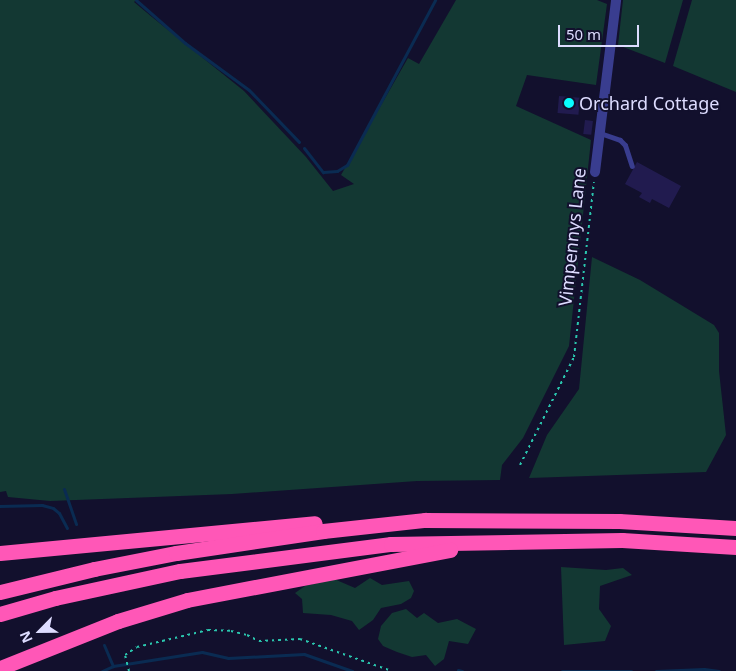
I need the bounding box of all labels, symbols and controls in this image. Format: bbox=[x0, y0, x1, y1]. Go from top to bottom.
scale bar bbox=[561, 15, 642, 47]
text: 50 m bbox=[566, 24, 601, 44]
place label: Orchard Cottage bbox=[579, 92, 719, 114]
marker: Orchard Cottage bbox=[563, 97, 575, 109]
street label: Vimpennys Lane bbox=[554, 167, 590, 307]
north arrow bbox=[15, 606, 65, 656]
text: N bbox=[15, 628, 37, 646]

